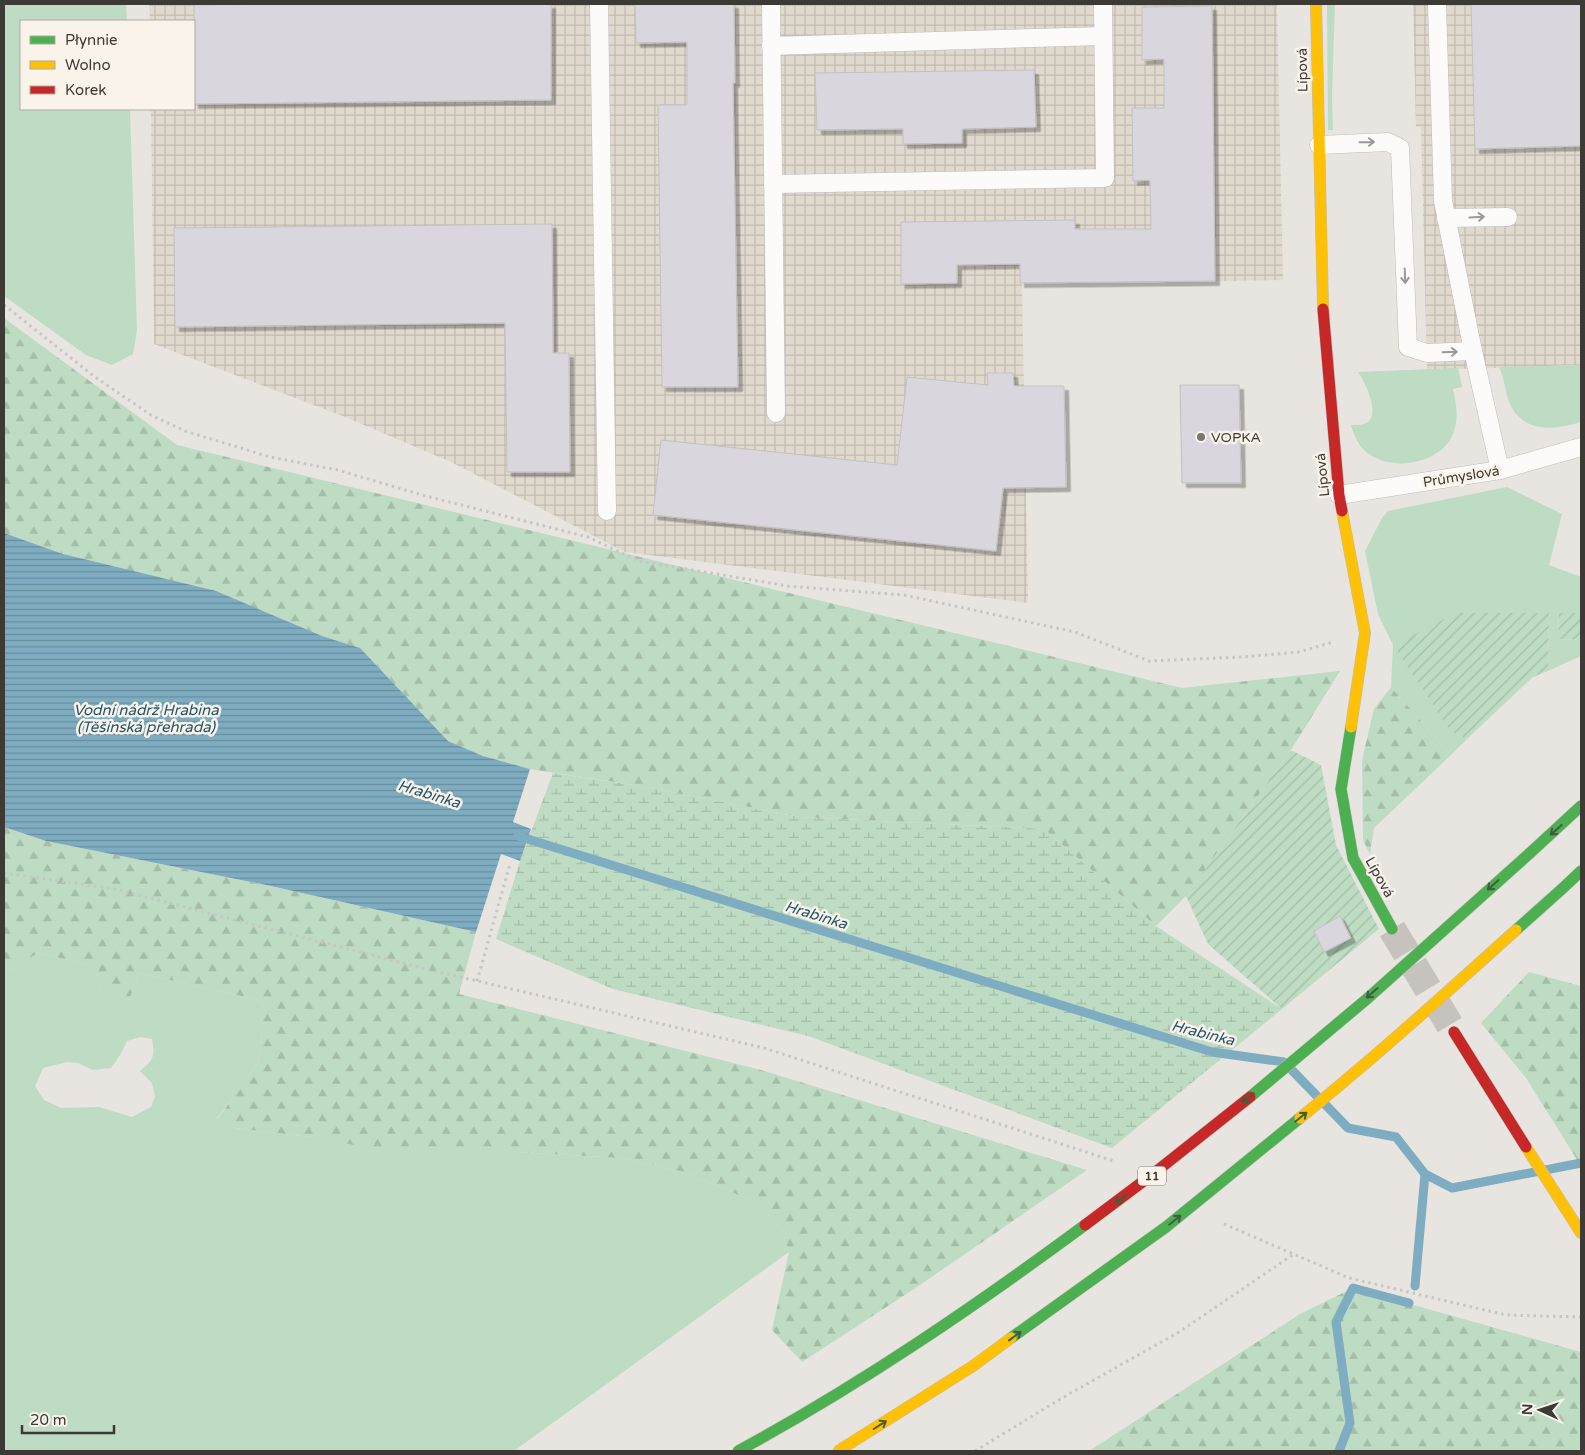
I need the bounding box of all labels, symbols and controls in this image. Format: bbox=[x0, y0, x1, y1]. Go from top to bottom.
legend bbox=[20, 20, 195, 110]
text: Płynnie bbox=[65, 31, 118, 49]
street label: Lípová bbox=[1294, 48, 1311, 92]
text: Wolno bbox=[65, 56, 111, 74]
text: Korek bbox=[65, 81, 106, 99]
one-way arrow bbox=[1359, 138, 1375, 147]
one-way arrow bbox=[1469, 212, 1485, 221]
one-way arrow bbox=[1401, 268, 1410, 284]
one-way arrow bbox=[1442, 347, 1458, 357]
place label: VOPKA bbox=[1211, 429, 1261, 446]
marker: VOPKA bbox=[1195, 431, 1207, 443]
street label: Lípová bbox=[1312, 452, 1333, 498]
street label: Průmyslová bbox=[1422, 462, 1501, 491]
water label: Vodní nádrž Hrabina (Těšínská přehrada) bbox=[73, 701, 219, 736]
water label: Hrabinka bbox=[396, 776, 463, 812]
one-way arrow bbox=[1549, 824, 1562, 835]
street label: Lípová bbox=[1361, 854, 1398, 901]
one-way arrow bbox=[1487, 879, 1500, 891]
water label: Hrabinka bbox=[783, 897, 850, 933]
one-way arrow bbox=[1365, 987, 1378, 999]
water label: Hrabinka bbox=[1170, 1017, 1237, 1050]
one-way arrow bbox=[1242, 1093, 1255, 1104]
one-way arrow bbox=[1294, 1112, 1307, 1123]
road number: 11 bbox=[1138, 1166, 1166, 1186]
one-way arrow bbox=[1114, 1194, 1128, 1204]
one-way arrow bbox=[1168, 1214, 1181, 1225]
one-way arrow bbox=[1008, 1331, 1022, 1341]
north arrow bbox=[1515, 1385, 1565, 1435]
scale bar bbox=[22, 1402, 115, 1434]
text: N bbox=[1519, 1403, 1536, 1415]
text: 20 m bbox=[30, 1411, 67, 1429]
one-way arrow bbox=[872, 1420, 886, 1430]

